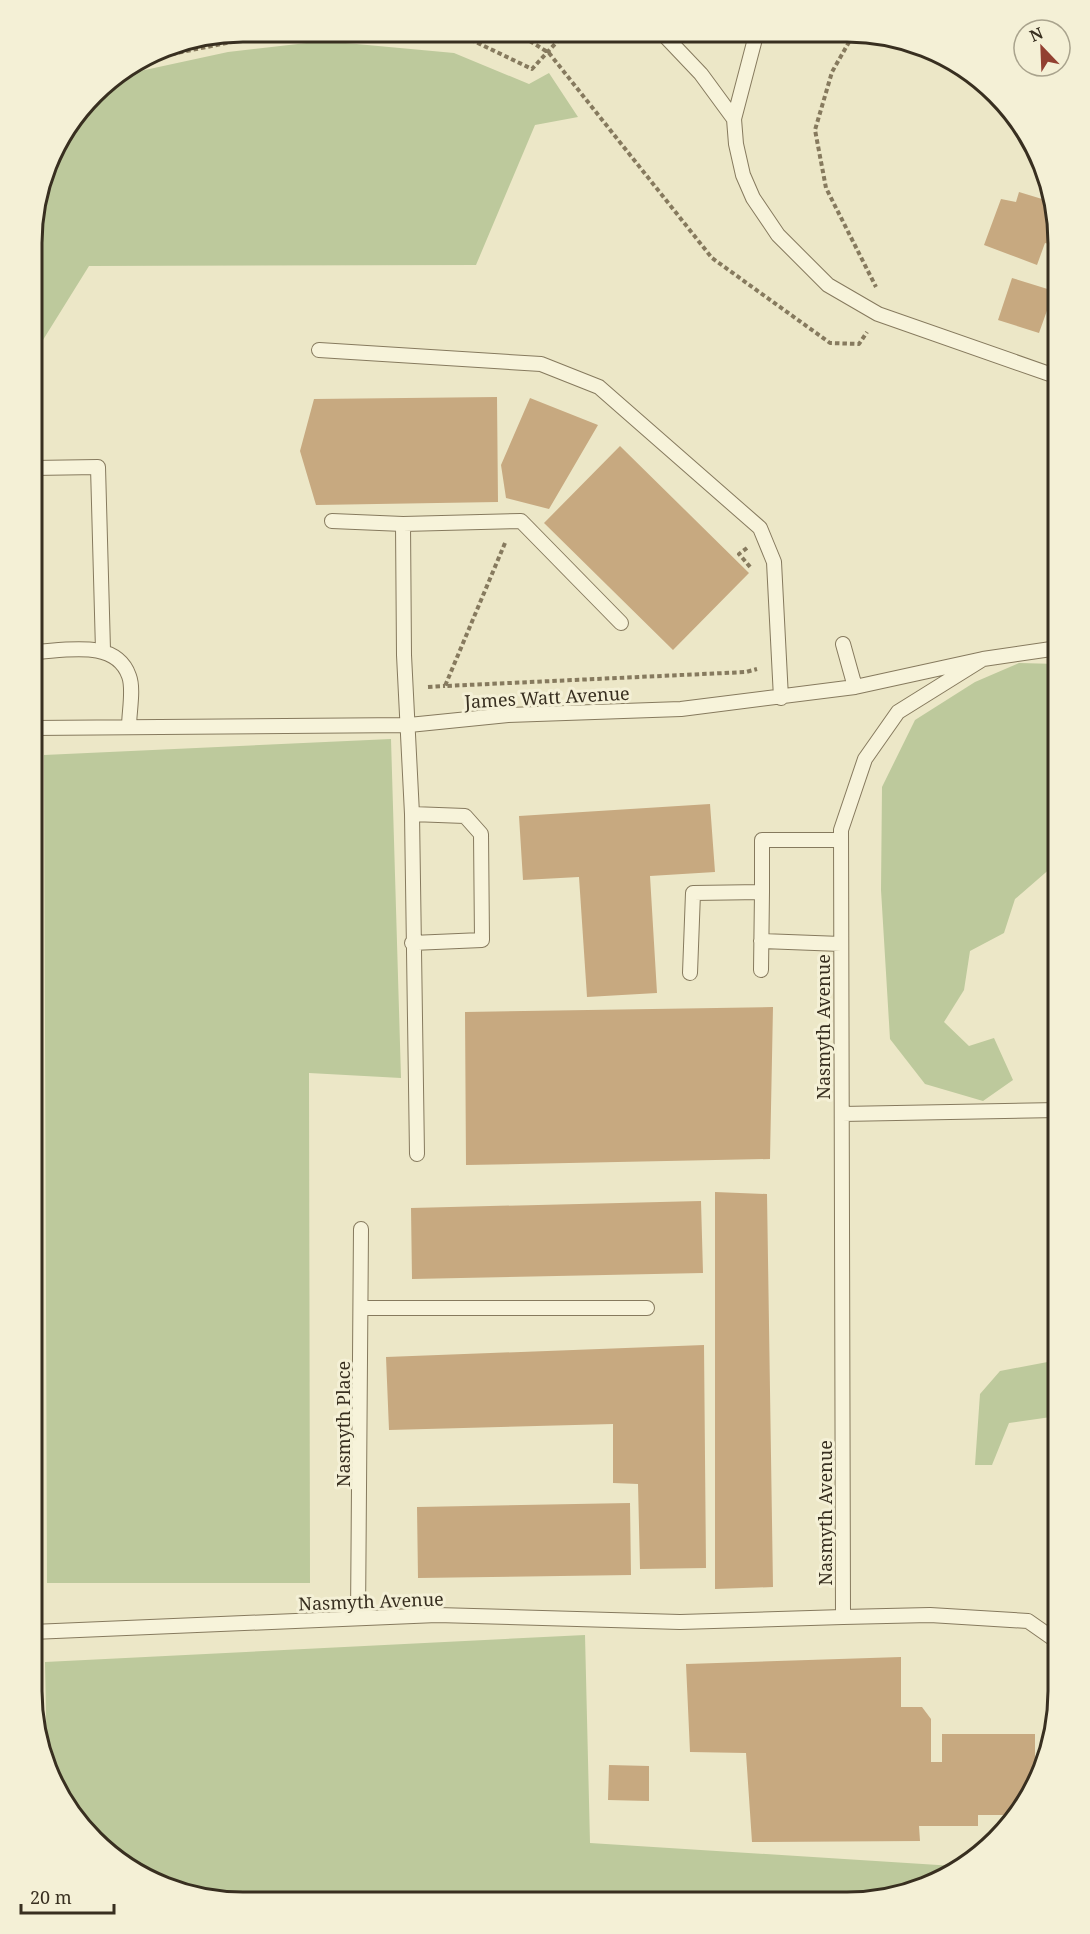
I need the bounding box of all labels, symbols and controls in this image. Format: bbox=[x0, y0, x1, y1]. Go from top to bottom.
north arrow bbox=[1012, 18, 1072, 78]
text: N bbox=[1026, 21, 1047, 47]
street label: James Watt Avenue bbox=[463, 681, 630, 713]
street label: Nasmyth Avenue bbox=[811, 954, 835, 1100]
street label: Nasmyth Place bbox=[331, 1361, 355, 1487]
street label: Nasmyth Avenue bbox=[813, 1440, 837, 1586]
street label: Nasmyth Avenue bbox=[298, 1586, 444, 1616]
scale bar bbox=[21, 1877, 114, 1915]
text: 20 m bbox=[30, 1885, 72, 1909]

